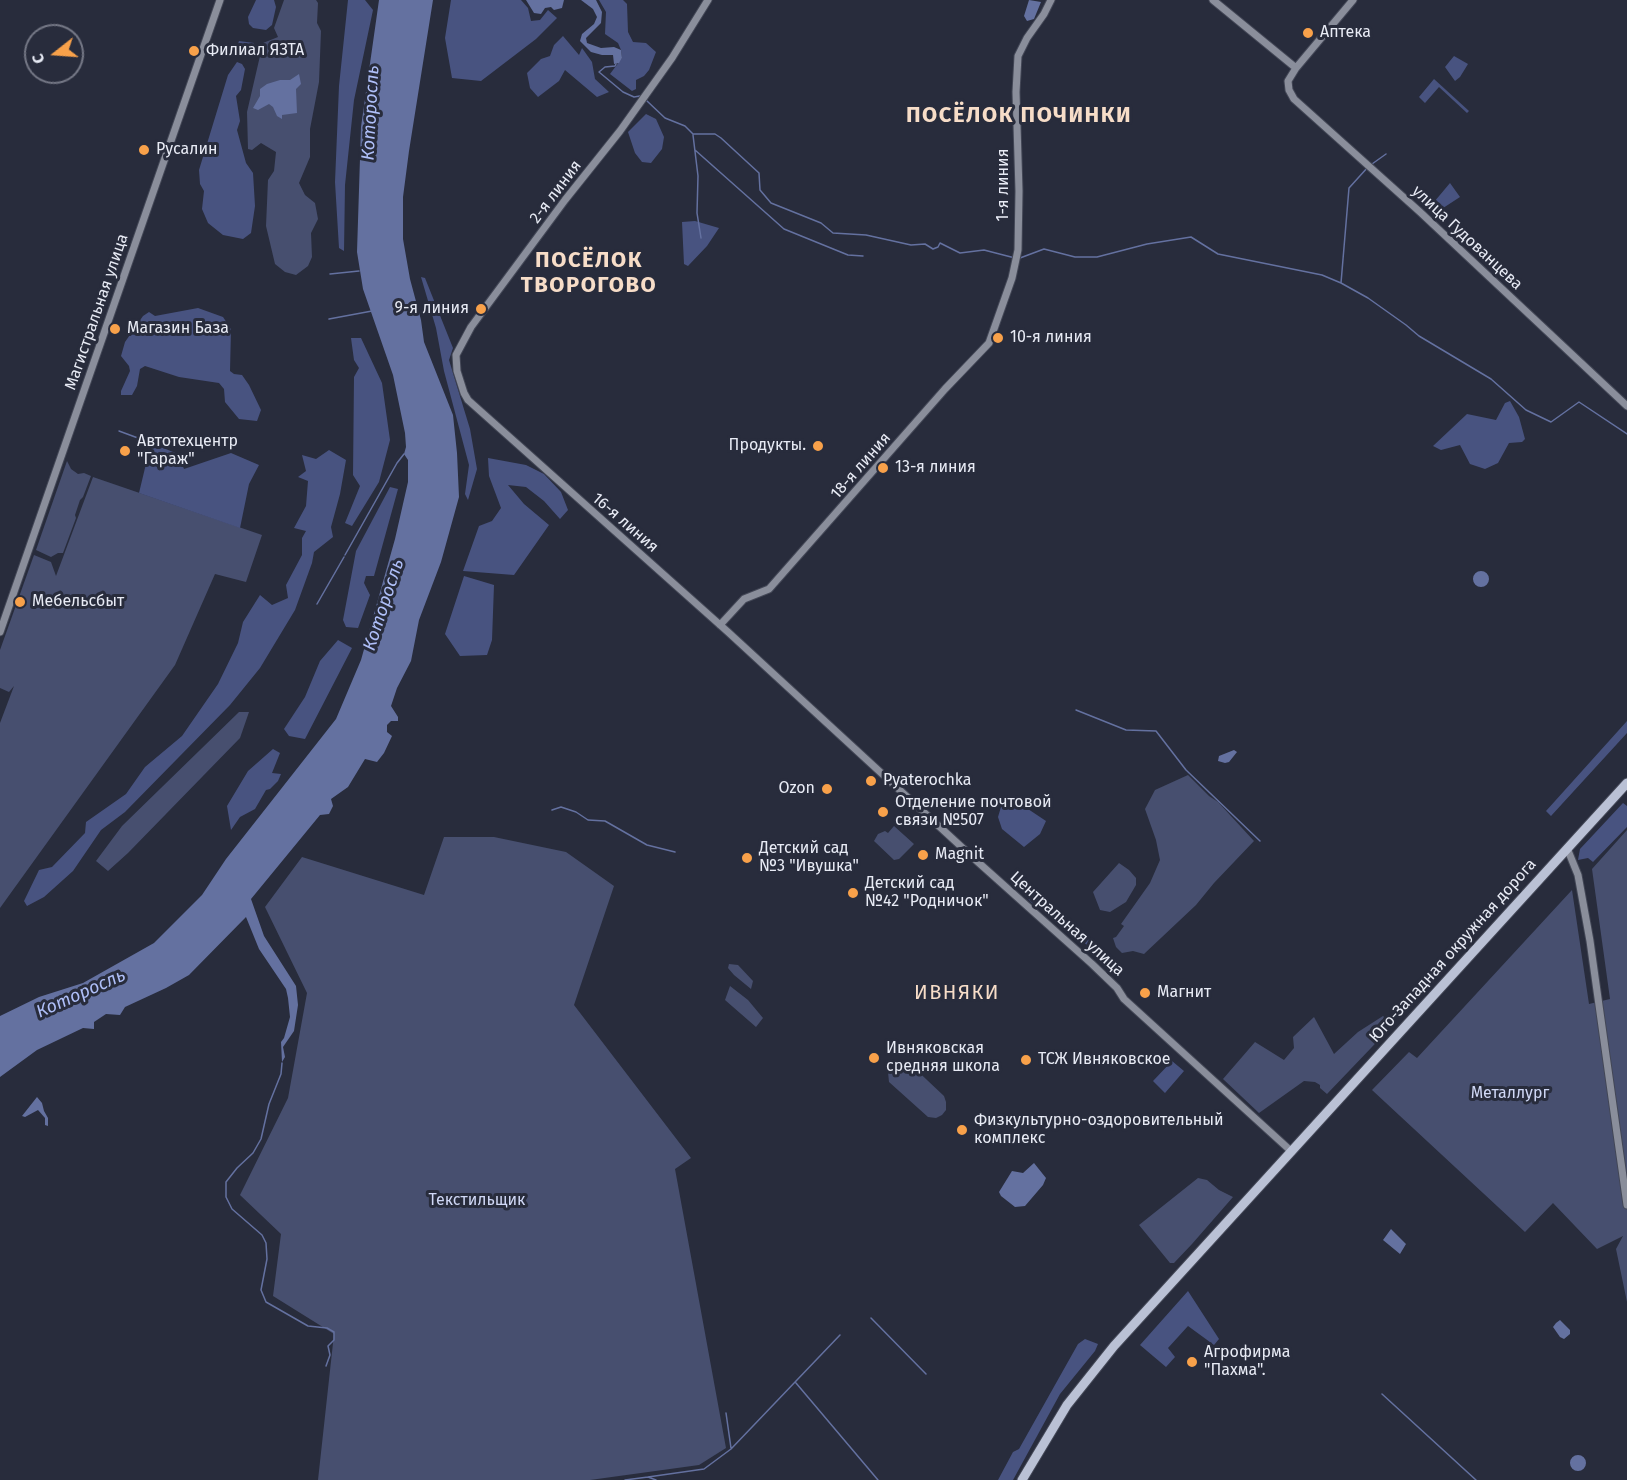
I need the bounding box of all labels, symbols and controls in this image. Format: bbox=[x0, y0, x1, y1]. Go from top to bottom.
place label: Аптека bbox=[1320, 23, 1371, 43]
north arrow bbox=[24, 24, 84, 84]
marker: Аптека bbox=[1301, 26, 1315, 40]
place label: Филиал ЯЗТА bbox=[206, 41, 304, 61]
marker: Филиал ЯЗТА bbox=[187, 44, 201, 58]
text: С bbox=[28, 52, 49, 66]
water label: Которосль bbox=[358, 65, 384, 161]
district label: ПОСЁЛОК ПОЧИНКИ bbox=[906, 103, 1132, 129]
place label: Русалин bbox=[156, 140, 218, 160]
marker: Русалин bbox=[137, 143, 151, 157]
street label: 1-я линия bbox=[994, 149, 1014, 221]
street label: 2-я линия bbox=[526, 157, 586, 227]
street label: улица Гудованцева bbox=[1408, 182, 1526, 294]
street label: Магистральная улица bbox=[61, 231, 133, 393]
district label: ПОСЁЛОК ТВОРОГОВО bbox=[521, 248, 657, 300]
place label: 9-я линия bbox=[395, 299, 469, 319]
marker: 9-я линия bbox=[474, 302, 488, 316]
place label: Магазин База bbox=[127, 319, 229, 339]
marker: Магазин База bbox=[108, 322, 122, 336]
place label: 10-я линия bbox=[1010, 328, 1092, 348]
marker: 10-я линия bbox=[991, 331, 1005, 345]
street label: 18-я линия bbox=[827, 429, 895, 503]
place label: Автотехцентр "Гараж" bbox=[137, 432, 238, 470]
place label: Продукты. bbox=[729, 436, 806, 456]
marker: Продукты. bbox=[811, 439, 825, 453]
marker: Автотехцентр "Гараж" bbox=[118, 444, 132, 458]
place label: 13-я линия bbox=[895, 458, 976, 478]
marker: 13-я линия bbox=[876, 461, 890, 475]
street label: 16-я линия bbox=[588, 489, 662, 557]
water label: Которосль bbox=[359, 556, 409, 654]
place label: Мебельсбыт bbox=[32, 592, 124, 612]
marker: Мебельсбыт bbox=[13, 595, 27, 609]
place label: Pyaterochka bbox=[883, 771, 972, 791]
marker: Pyaterochka bbox=[864, 774, 878, 788]
place label: Ozon bbox=[778, 779, 815, 799]
marker: Ozon bbox=[820, 782, 834, 796]
place label: Отделение почтовой связи №507 bbox=[895, 793, 1052, 831]
marker: Отделение почтовой связи №507 bbox=[876, 805, 890, 819]
place label: Детский сад №3 "Ивушка" bbox=[759, 839, 859, 877]
place label: Magnit bbox=[935, 845, 984, 865]
marker: Magnit bbox=[916, 848, 930, 862]
marker: Детский сад №3 "Ивушка" bbox=[740, 851, 754, 865]
street label: Юго-Западная окружная дорога bbox=[1365, 855, 1541, 1047]
street label: Центральная улица bbox=[1006, 868, 1128, 980]
place label: Детский сад №42 "Родничок" bbox=[865, 874, 989, 912]
marker: Детский сад №42 "Родничок" bbox=[846, 886, 860, 900]
water label: Которосль bbox=[33, 965, 129, 1023]
district label: ИВНЯКИ bbox=[914, 981, 1000, 1005]
place label: Магнит bbox=[1157, 983, 1211, 1003]
marker: Магнит bbox=[1138, 986, 1152, 1000]
place label: Ивняковская средняя школа bbox=[886, 1039, 1000, 1077]
place label: ТСЖ Ивняковское bbox=[1038, 1050, 1171, 1070]
marker: Ивняковская средняя школа bbox=[867, 1051, 881, 1065]
marker: ТСЖ Ивняковское bbox=[1019, 1053, 1033, 1067]
park label: Металлург bbox=[1471, 1084, 1549, 1104]
place label: Физкультурно-оздоровительный комплекс bbox=[974, 1111, 1224, 1149]
marker: Физкультурно-оздоровительный комплекс bbox=[955, 1123, 969, 1137]
park label: Текстильщик bbox=[429, 1191, 525, 1211]
place label: Агрофирма "Пахма". bbox=[1204, 1343, 1290, 1381]
marker: Агрофирма "Пахма". bbox=[1185, 1355, 1199, 1369]

